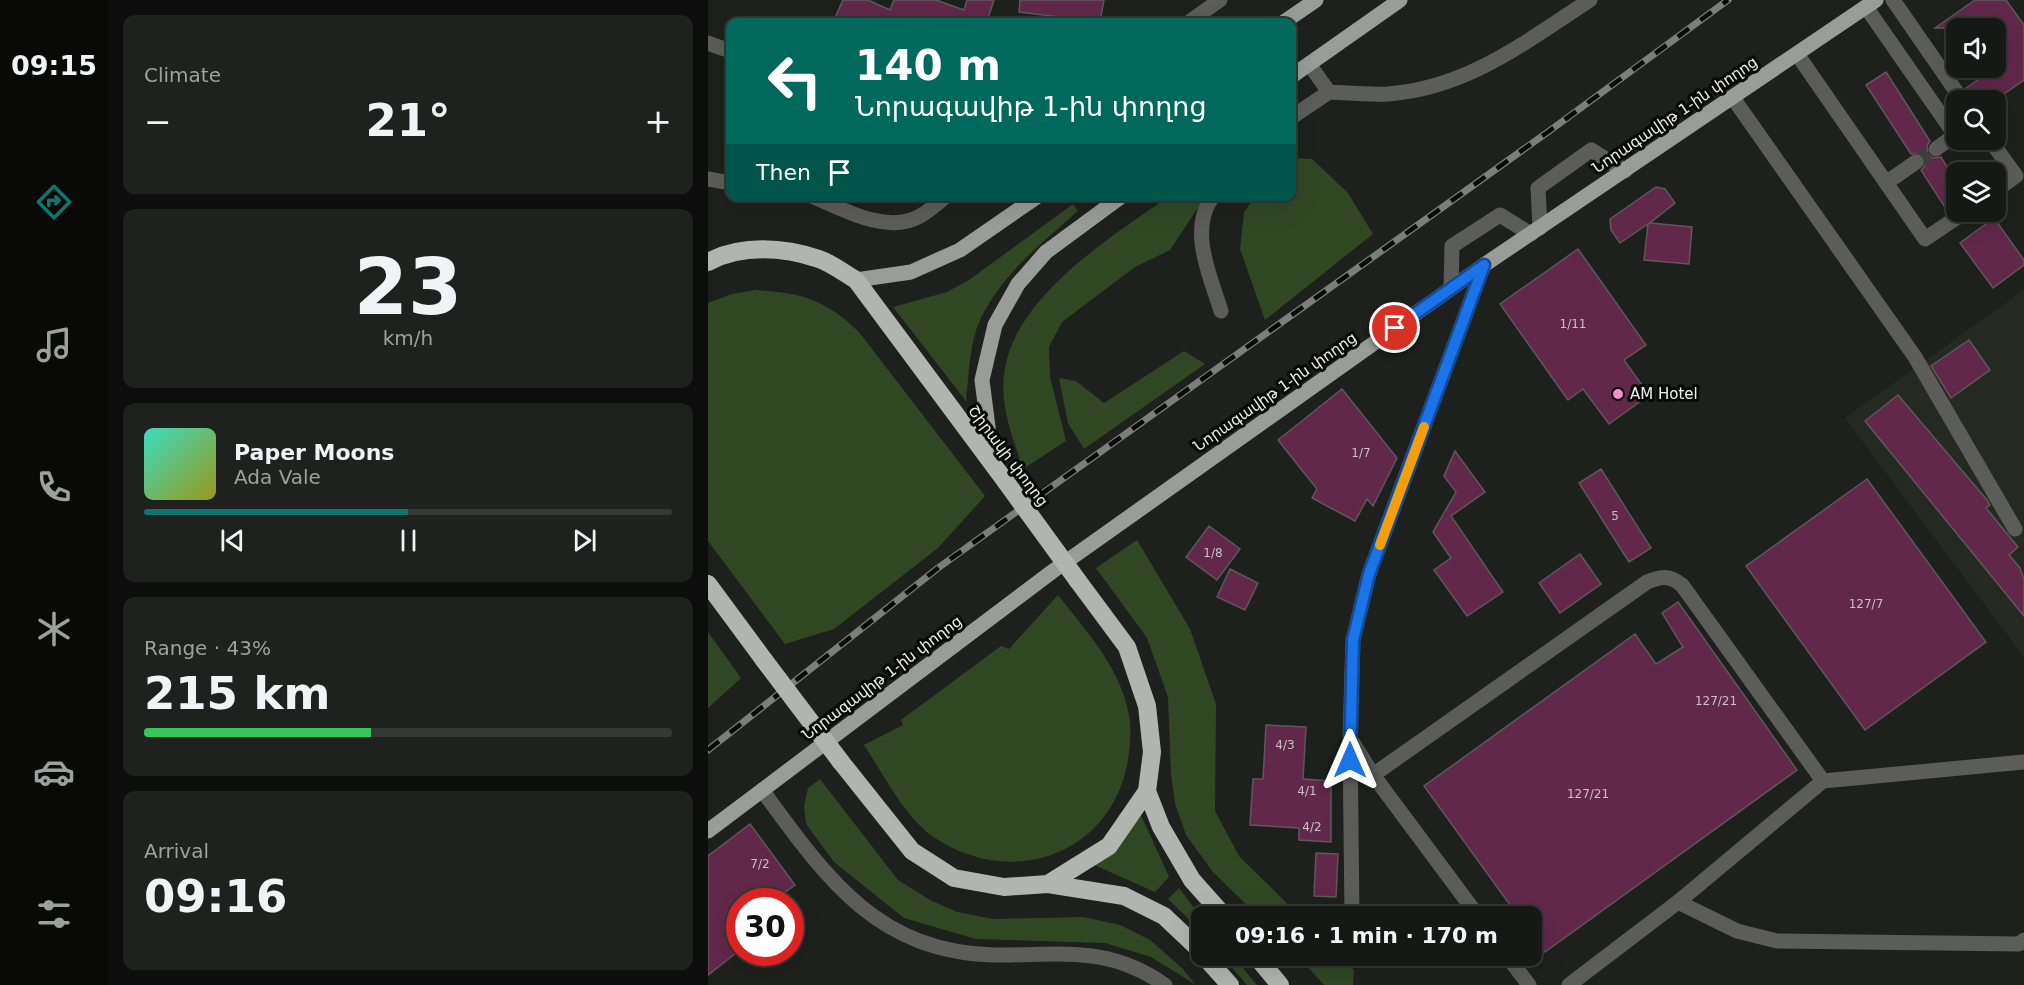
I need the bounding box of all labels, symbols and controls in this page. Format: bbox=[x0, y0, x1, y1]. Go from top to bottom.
map controls bbox=[1946, 18, 2006, 222]
button: sound bbox=[1946, 18, 2006, 78]
text: 140 m bbox=[855, 41, 1001, 90]
icon: left bbox=[756, 42, 834, 120]
text: 09:15 bbox=[11, 50, 97, 81]
street label: Նորագավիթ 1-ին փողոց bbox=[1589, 53, 1761, 177]
text: Climate bbox=[144, 63, 221, 87]
button: search bbox=[1946, 90, 2006, 150]
text: Նորագավիթ 1-ին փողոց bbox=[855, 91, 1206, 122]
text: 21° bbox=[365, 94, 451, 147]
text: − bbox=[144, 102, 172, 141]
text: + bbox=[644, 102, 672, 141]
icon: arrive bbox=[823, 156, 856, 189]
text: Then bbox=[756, 160, 811, 185]
button: layers bbox=[1946, 162, 2006, 222]
icon: directions bbox=[33, 181, 75, 223]
text: 23 bbox=[354, 242, 462, 332]
pin bbox=[1369, 302, 1420, 353]
icon: arrive bbox=[1378, 311, 1411, 344]
house number: 1/11 bbox=[1560, 317, 1586, 331]
icon: music bbox=[33, 324, 75, 366]
text: km/h bbox=[383, 326, 433, 350]
street label: Նորագավիթ 1-ին փողոց bbox=[1190, 329, 1360, 455]
place label: AM Hotel bbox=[1630, 385, 1698, 403]
marker: AM Hotel bbox=[1611, 387, 1625, 401]
street label: Շիրակի փողոց bbox=[964, 402, 1052, 510]
text: Paper Moons bbox=[234, 440, 394, 465]
house number: 1/7 bbox=[1351, 446, 1371, 460]
text: Ada Vale bbox=[234, 465, 321, 489]
icon: phone bbox=[33, 466, 75, 508]
house number: 5 bbox=[1611, 509, 1619, 523]
icon: previous bbox=[216, 524, 249, 557]
icon: pause bbox=[392, 524, 425, 557]
icon: next bbox=[568, 524, 601, 557]
house number: 1/8 bbox=[1203, 546, 1223, 560]
house number: 127/7 bbox=[1849, 597, 1883, 611]
icon: climate bbox=[33, 608, 75, 650]
street label: Նորագավիթ 1-ին փողոց bbox=[799, 612, 965, 744]
text: Range · 43% bbox=[144, 636, 271, 660]
text: 215 km bbox=[144, 667, 330, 720]
house number: 127/21 bbox=[1695, 694, 1737, 708]
position arrow bbox=[1318, 728, 1382, 792]
house number: 4/3 bbox=[1275, 738, 1295, 752]
icon: car bbox=[33, 751, 75, 793]
house number: 4/1 bbox=[1297, 784, 1317, 798]
house number: 127/21 bbox=[1567, 787, 1609, 801]
house number: 4/2 bbox=[1302, 820, 1322, 834]
text: Arrival bbox=[144, 839, 209, 863]
house number: 7/2 bbox=[750, 857, 770, 871]
text: 09:16 bbox=[144, 870, 287, 923]
speed limit sign: 30 bbox=[726, 888, 804, 966]
icon: filters bbox=[33, 893, 75, 935]
text: 09:16 · 1 min · 170 m bbox=[1235, 923, 1498, 948]

